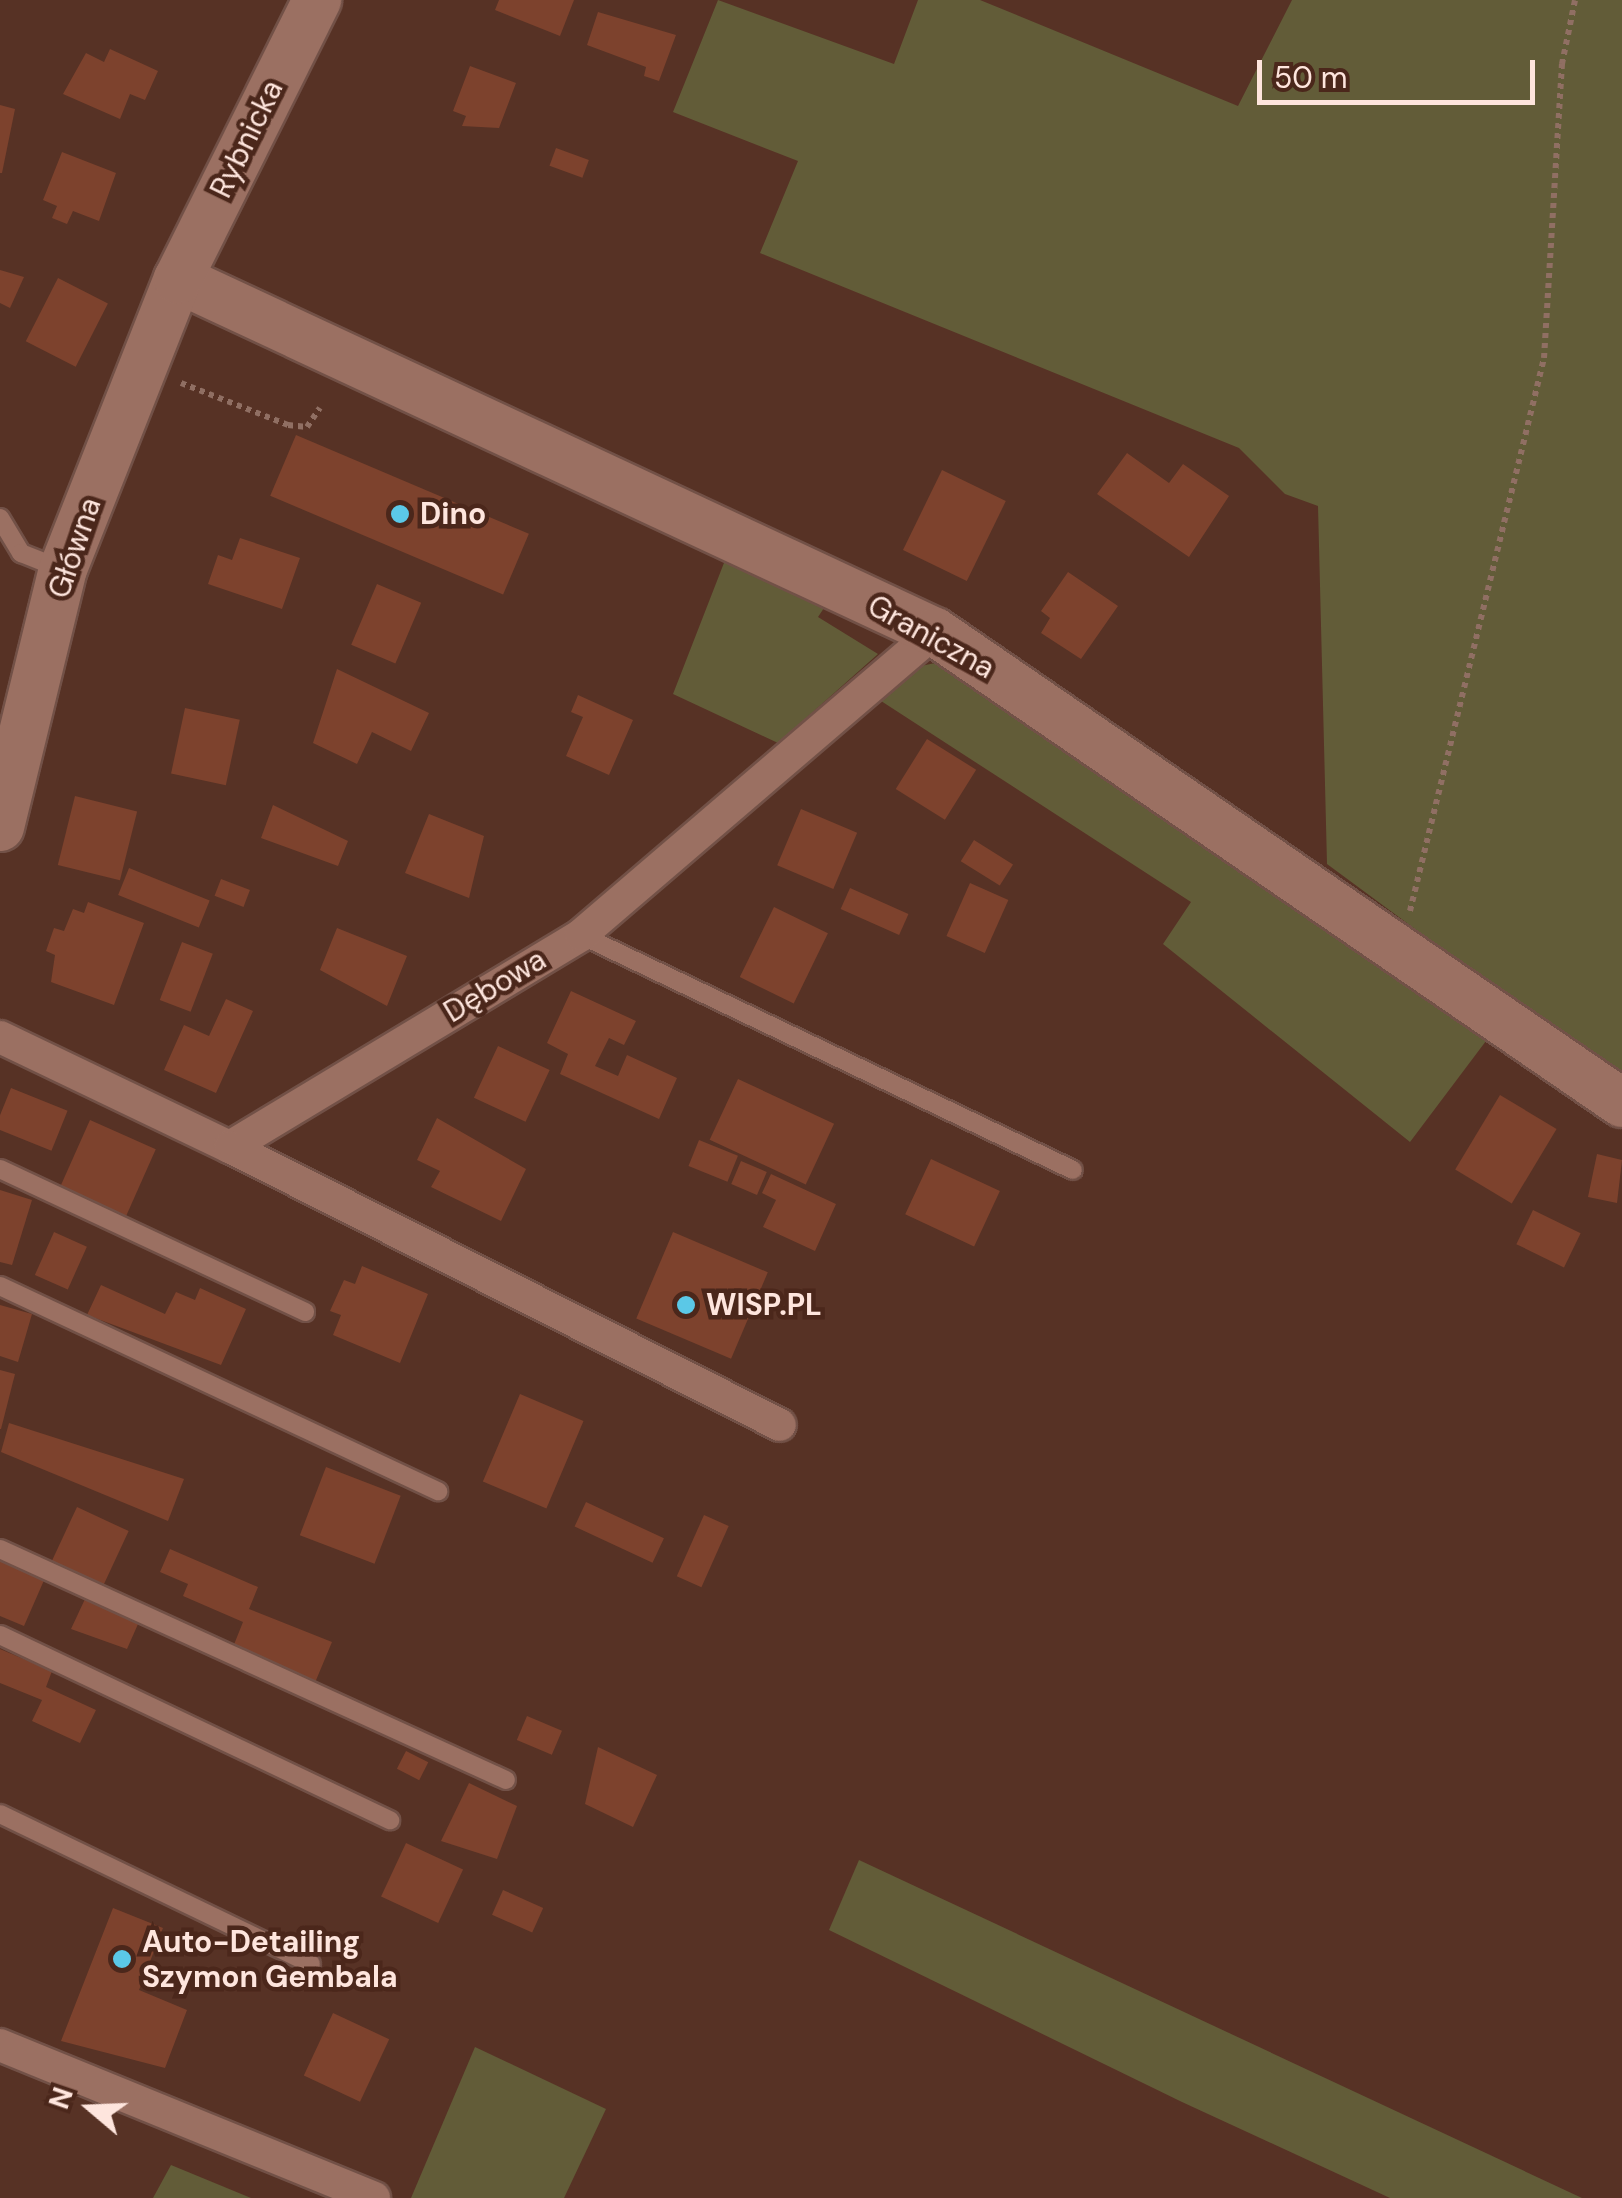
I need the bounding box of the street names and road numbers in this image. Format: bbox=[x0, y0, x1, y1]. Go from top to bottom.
street label: Rybnicka bbox=[203, 74, 291, 204]
street label: Główna bbox=[41, 493, 109, 603]
street label: Graniczna bbox=[861, 588, 1001, 686]
street label: Dębowa bbox=[438, 942, 552, 1030]

